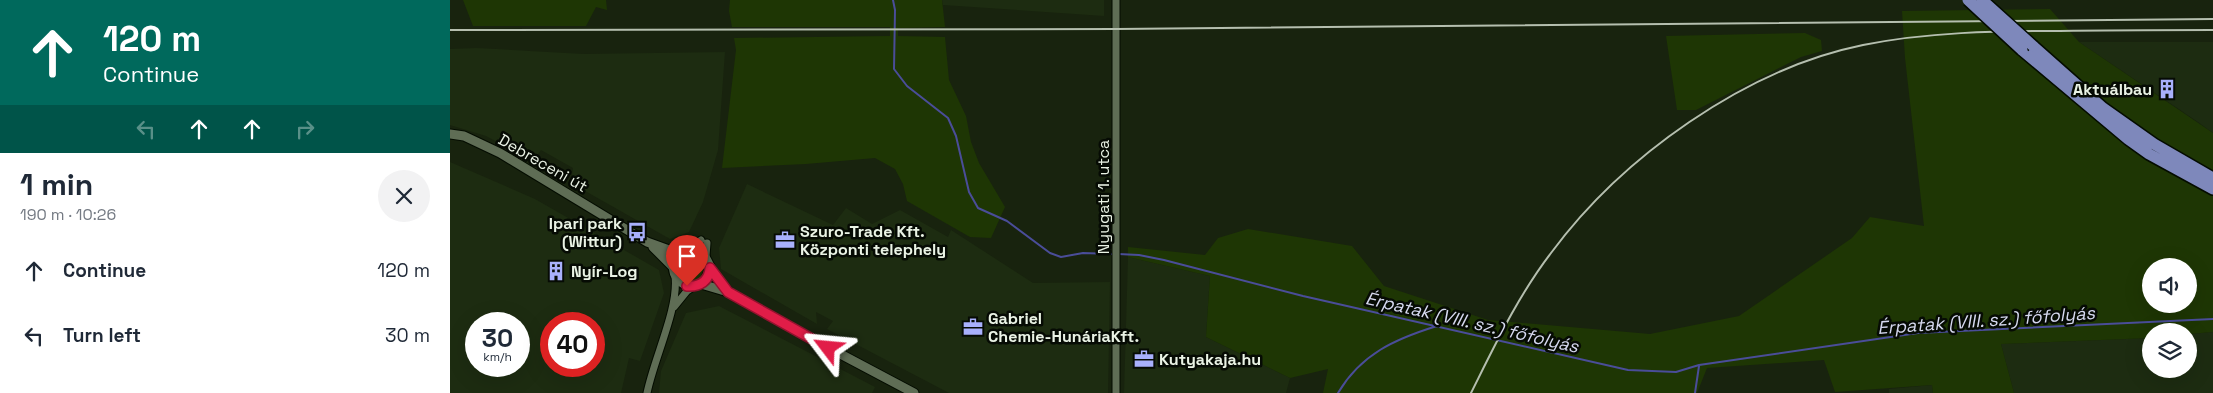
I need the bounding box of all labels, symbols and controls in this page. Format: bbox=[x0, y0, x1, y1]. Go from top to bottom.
text: 120 m bbox=[103, 17, 201, 61]
icon: ahead bbox=[20, 20, 85, 85]
text: Continue bbox=[103, 60, 199, 88]
building icon: Aktuálbau bbox=[2156, 78, 2178, 100]
place label: Aktuálbau bbox=[2073, 79, 2152, 100]
icon: left bbox=[132, 115, 160, 143]
icon: ahead bbox=[185, 115, 213, 143]
icon: ahead bbox=[238, 115, 266, 143]
icon: right bbox=[291, 115, 319, 143]
street label: Debreceni út bbox=[495, 129, 591, 197]
street label: Nyugati 1. utca bbox=[1093, 140, 1114, 254]
text: 1 min bbox=[20, 165, 93, 204]
button: close bbox=[378, 170, 430, 222]
text: 190 m · 10:26 bbox=[20, 204, 116, 225]
place label: Ipari park (Wittur) bbox=[549, 213, 622, 252]
bus stop icon: Ipari park (Wittur) bbox=[626, 221, 648, 243]
place label: Szuro-Trade Kft. Központi telephely bbox=[800, 221, 946, 260]
office icon: Szuro-Trade Kft. Központi telephely bbox=[774, 229, 796, 251]
pin bbox=[666, 235, 708, 286]
icon: arrive bbox=[673, 242, 701, 270]
icon: ahead bbox=[20, 257, 48, 285]
text: Continue bbox=[63, 258, 146, 283]
text: 120 m bbox=[377, 258, 430, 283]
map controls bbox=[2142, 258, 2197, 378]
button: sound bbox=[2142, 258, 2197, 313]
building icon: Nyír-Log bbox=[545, 260, 567, 282]
place label: Nyír-Log bbox=[571, 261, 638, 282]
water label: Érpatak (VIII. sz.) főfolyás bbox=[1363, 286, 1581, 358]
water label: Érpatak (VIII. sz.) főfolyás bbox=[1877, 301, 2096, 339]
place label: Gabriel Chemie-HunáriaKft. bbox=[988, 308, 1139, 347]
speed limit sign: 40 bbox=[540, 312, 605, 377]
office icon: Gabriel Chemie-HunáriaKft. bbox=[962, 316, 984, 338]
position arrow bbox=[801, 321, 853, 373]
icon: left bbox=[20, 322, 48, 350]
text: 30 bbox=[482, 322, 513, 354]
text: Turn left bbox=[63, 323, 141, 348]
text: 30 m bbox=[385, 323, 430, 348]
button: layers bbox=[2142, 323, 2197, 378]
office icon: Kutyakaja.hu bbox=[1133, 348, 1155, 370]
text: km/h bbox=[483, 349, 512, 365]
place label: Kutyakaja.hu bbox=[1159, 349, 1261, 370]

